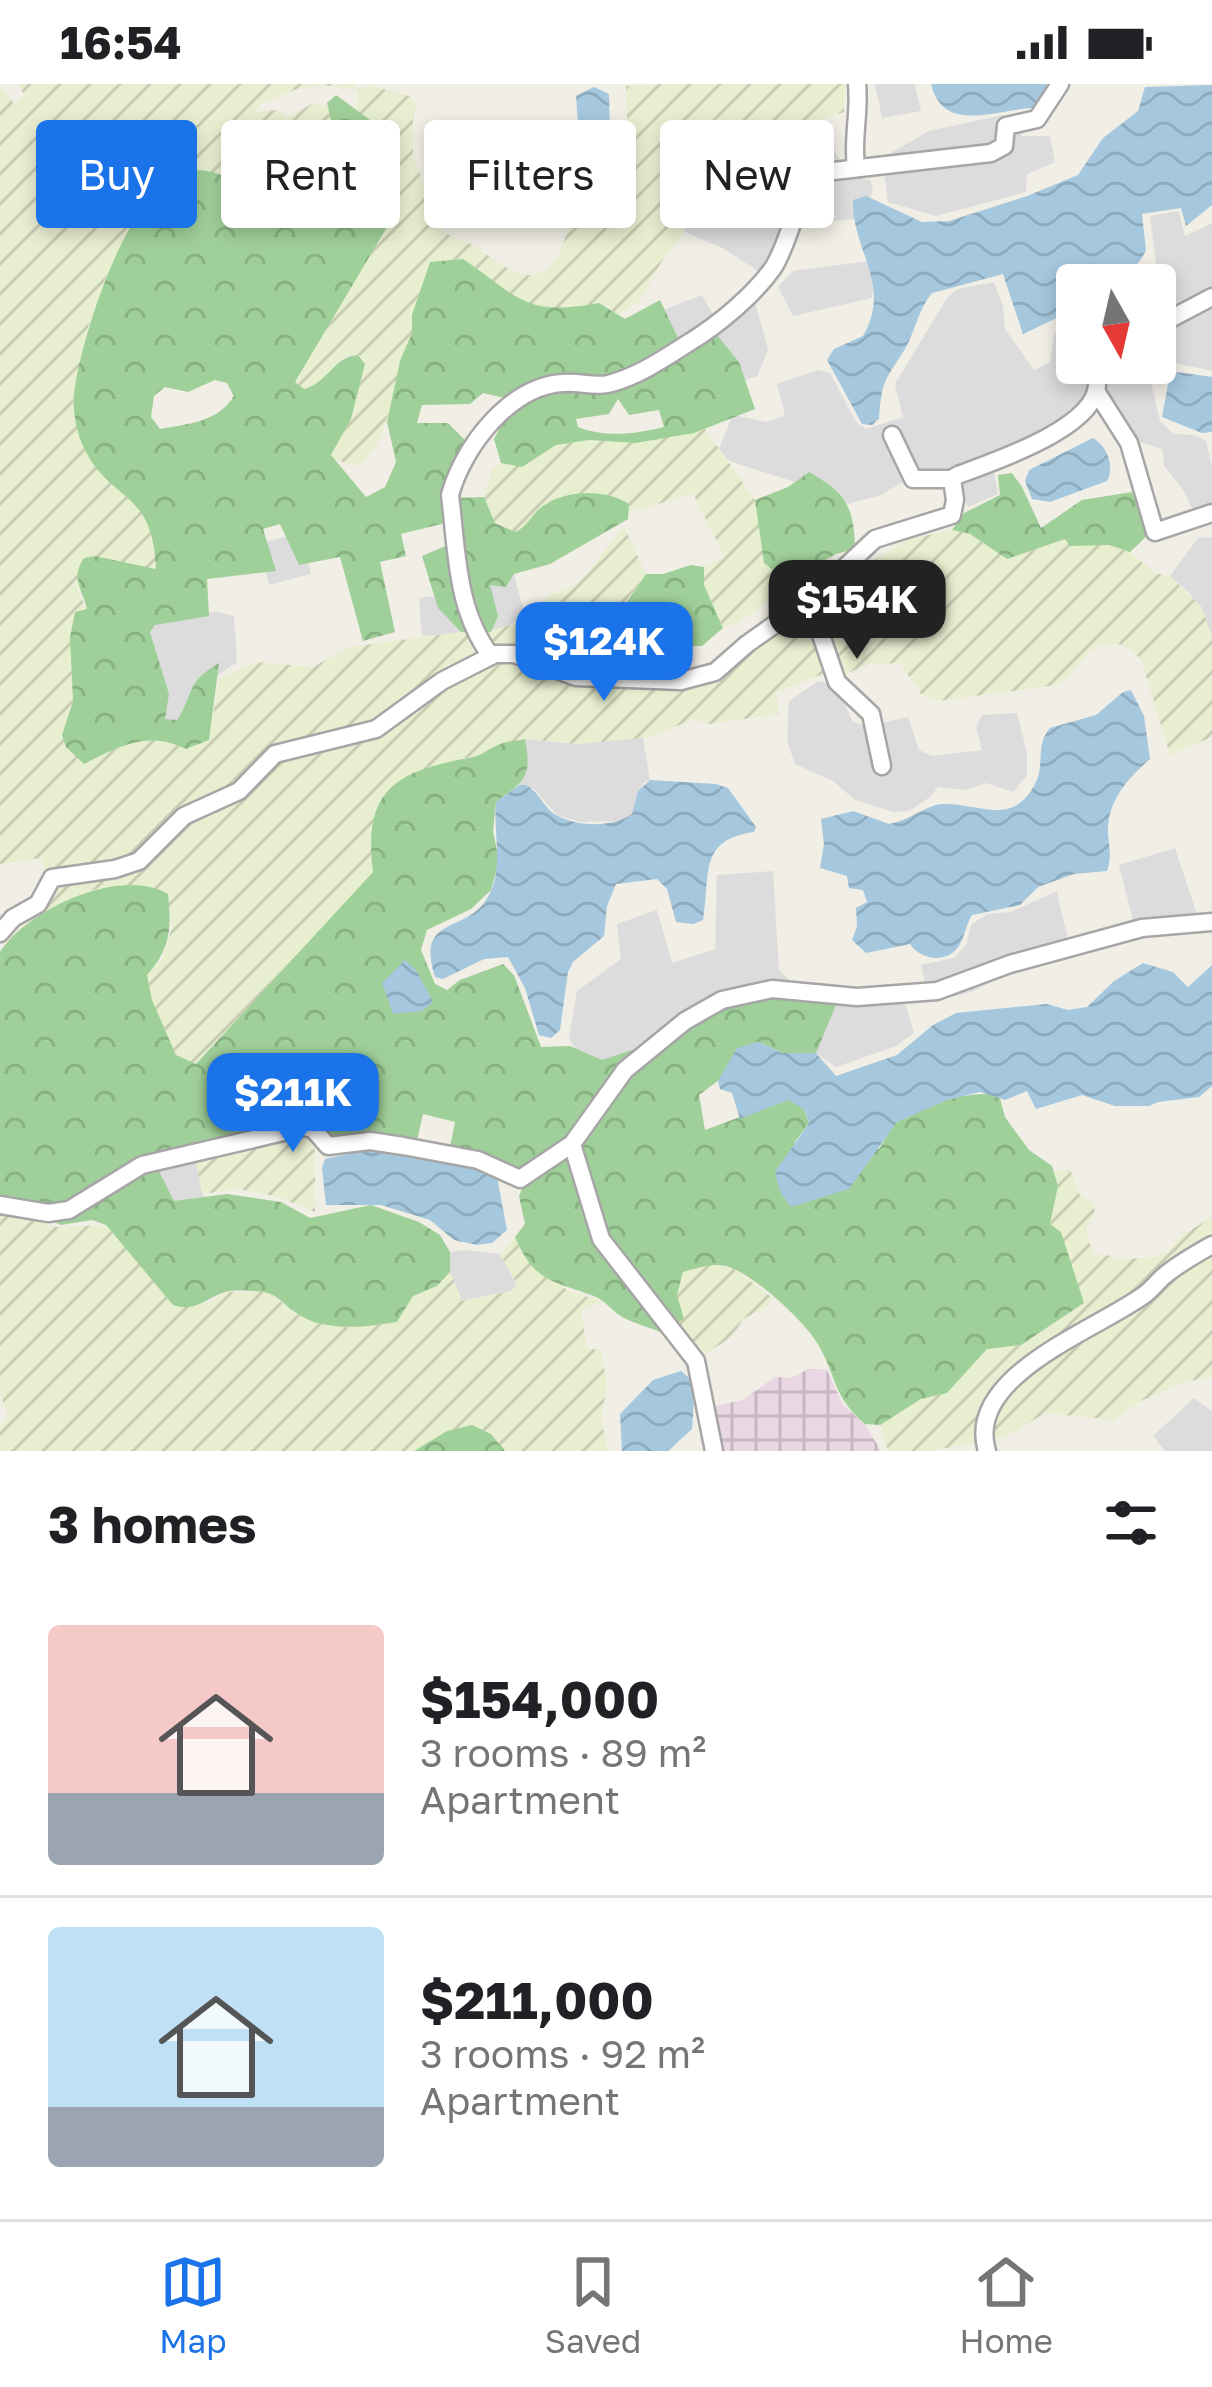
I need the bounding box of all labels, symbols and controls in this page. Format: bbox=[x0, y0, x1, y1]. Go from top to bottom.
text: 16:54 bbox=[60, 15, 182, 69]
chip: Buy bbox=[36, 120, 197, 228]
chip: Rent bbox=[221, 120, 400, 228]
chip: Filters bbox=[424, 120, 636, 228]
chip: New bbox=[660, 120, 834, 228]
north arrow bbox=[1056, 264, 1176, 384]
map controls bbox=[1056, 264, 1176, 384]
pin: $154K bbox=[773, 560, 941, 662]
text: $154K bbox=[796, 575, 918, 622]
pin: $124K bbox=[520, 602, 688, 704]
text: $124K bbox=[543, 617, 665, 664]
pin: $211K bbox=[209, 1053, 377, 1155]
text: $211K bbox=[234, 1068, 352, 1115]
icon: filters bbox=[1098, 1490, 1164, 1556]
text: 3 homes bbox=[48, 1493, 257, 1554]
text: $154,000 bbox=[420, 1668, 659, 1729]
icon: home bbox=[144, 1673, 288, 1817]
text: 3 rooms · 89 m² bbox=[420, 1729, 706, 1776]
text: Apartment bbox=[420, 1776, 620, 1823]
text: $211,000 bbox=[420, 1969, 654, 2030]
icon: home bbox=[144, 1975, 288, 2119]
text: 3 rooms · 92 m² bbox=[420, 2030, 705, 2077]
text: Apartment bbox=[420, 2077, 620, 2124]
tab: Map bbox=[159, 2249, 227, 2360]
tab: Saved bbox=[545, 2249, 641, 2360]
tab: Home bbox=[960, 2249, 1053, 2360]

